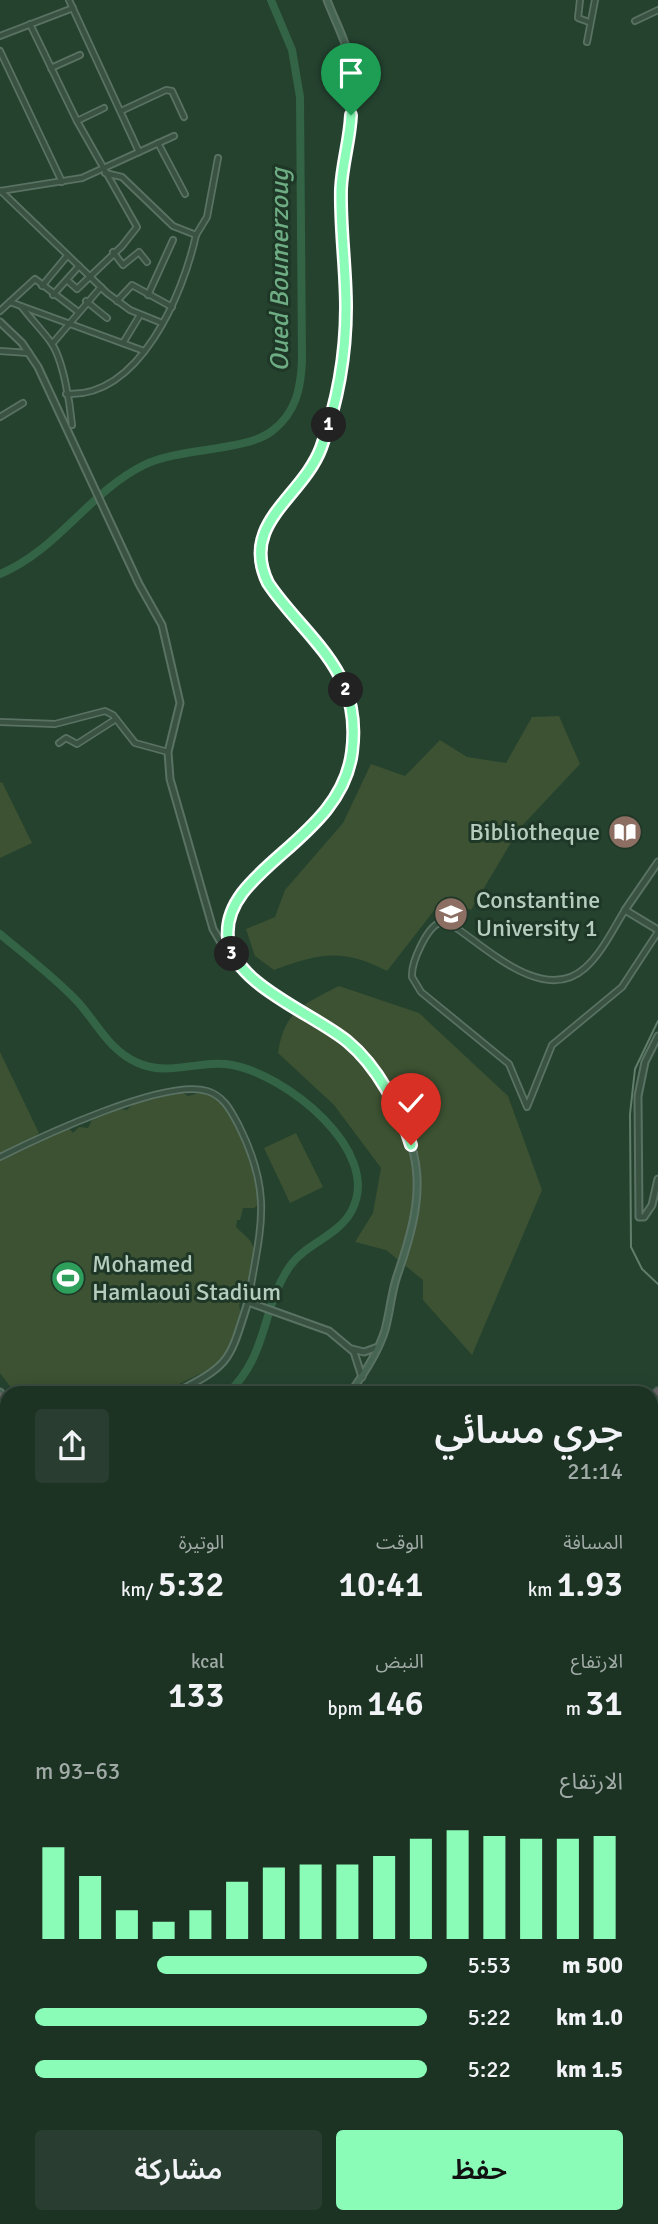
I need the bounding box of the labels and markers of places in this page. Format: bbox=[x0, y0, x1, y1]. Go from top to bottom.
pin bbox=[321, 43, 381, 115]
pin: 1 bbox=[312, 408, 346, 442]
pin: 2 bbox=[328, 672, 364, 708]
library icon: Bibliotheque bbox=[606, 813, 644, 851]
place label: Bibliotheque bbox=[469, 817, 600, 847]
place label: Constantine University 1 bbox=[476, 885, 600, 943]
school or university icon: Constantine University 1 bbox=[432, 895, 470, 933]
pin: 3 bbox=[215, 936, 250, 972]
pin bbox=[381, 1073, 441, 1145]
place label: Mohamed Hamlaoui Stadium bbox=[92, 1249, 281, 1307]
sports icon: Mohamed Hamlaoui Stadium bbox=[49, 1259, 87, 1297]

